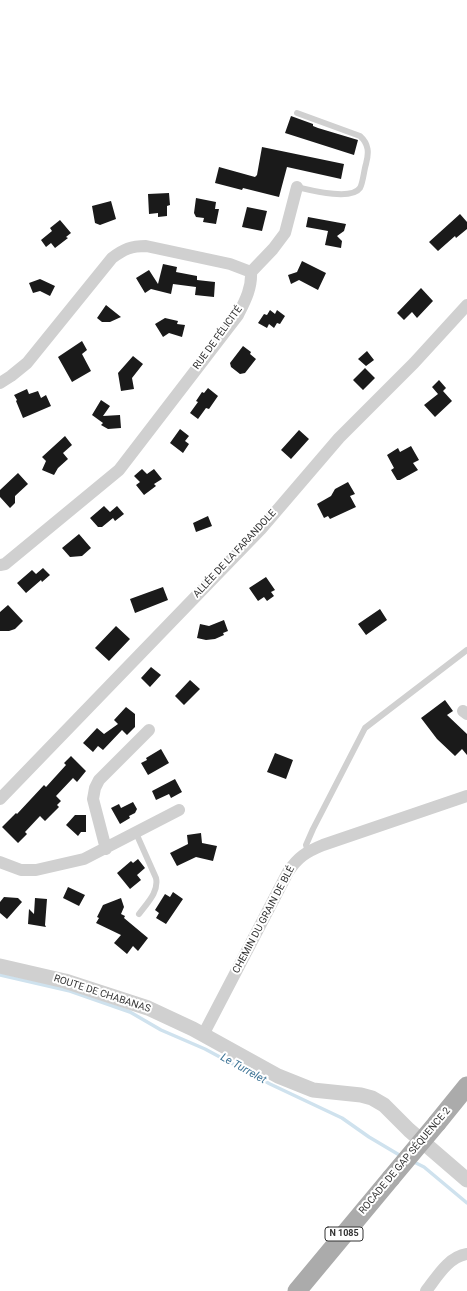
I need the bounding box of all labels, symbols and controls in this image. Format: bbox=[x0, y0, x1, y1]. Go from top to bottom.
street label: RUE DE FÉLICITÉ bbox=[191, 304, 245, 372]
street label: ALLÉE DE LA FARANDOLE bbox=[191, 508, 279, 600]
street label: CHEMIN DU GRAIN DE BLÉ bbox=[231, 864, 297, 976]
street label: ROUTE DE CHABANAS bbox=[52, 973, 152, 1015]
water label: Le Turrelet bbox=[218, 1051, 268, 1087]
street label: ROCADE DE GAP SÉQUENCE 2 bbox=[357, 1105, 453, 1217]
road number: N 1085 bbox=[325, 1227, 363, 1241]

